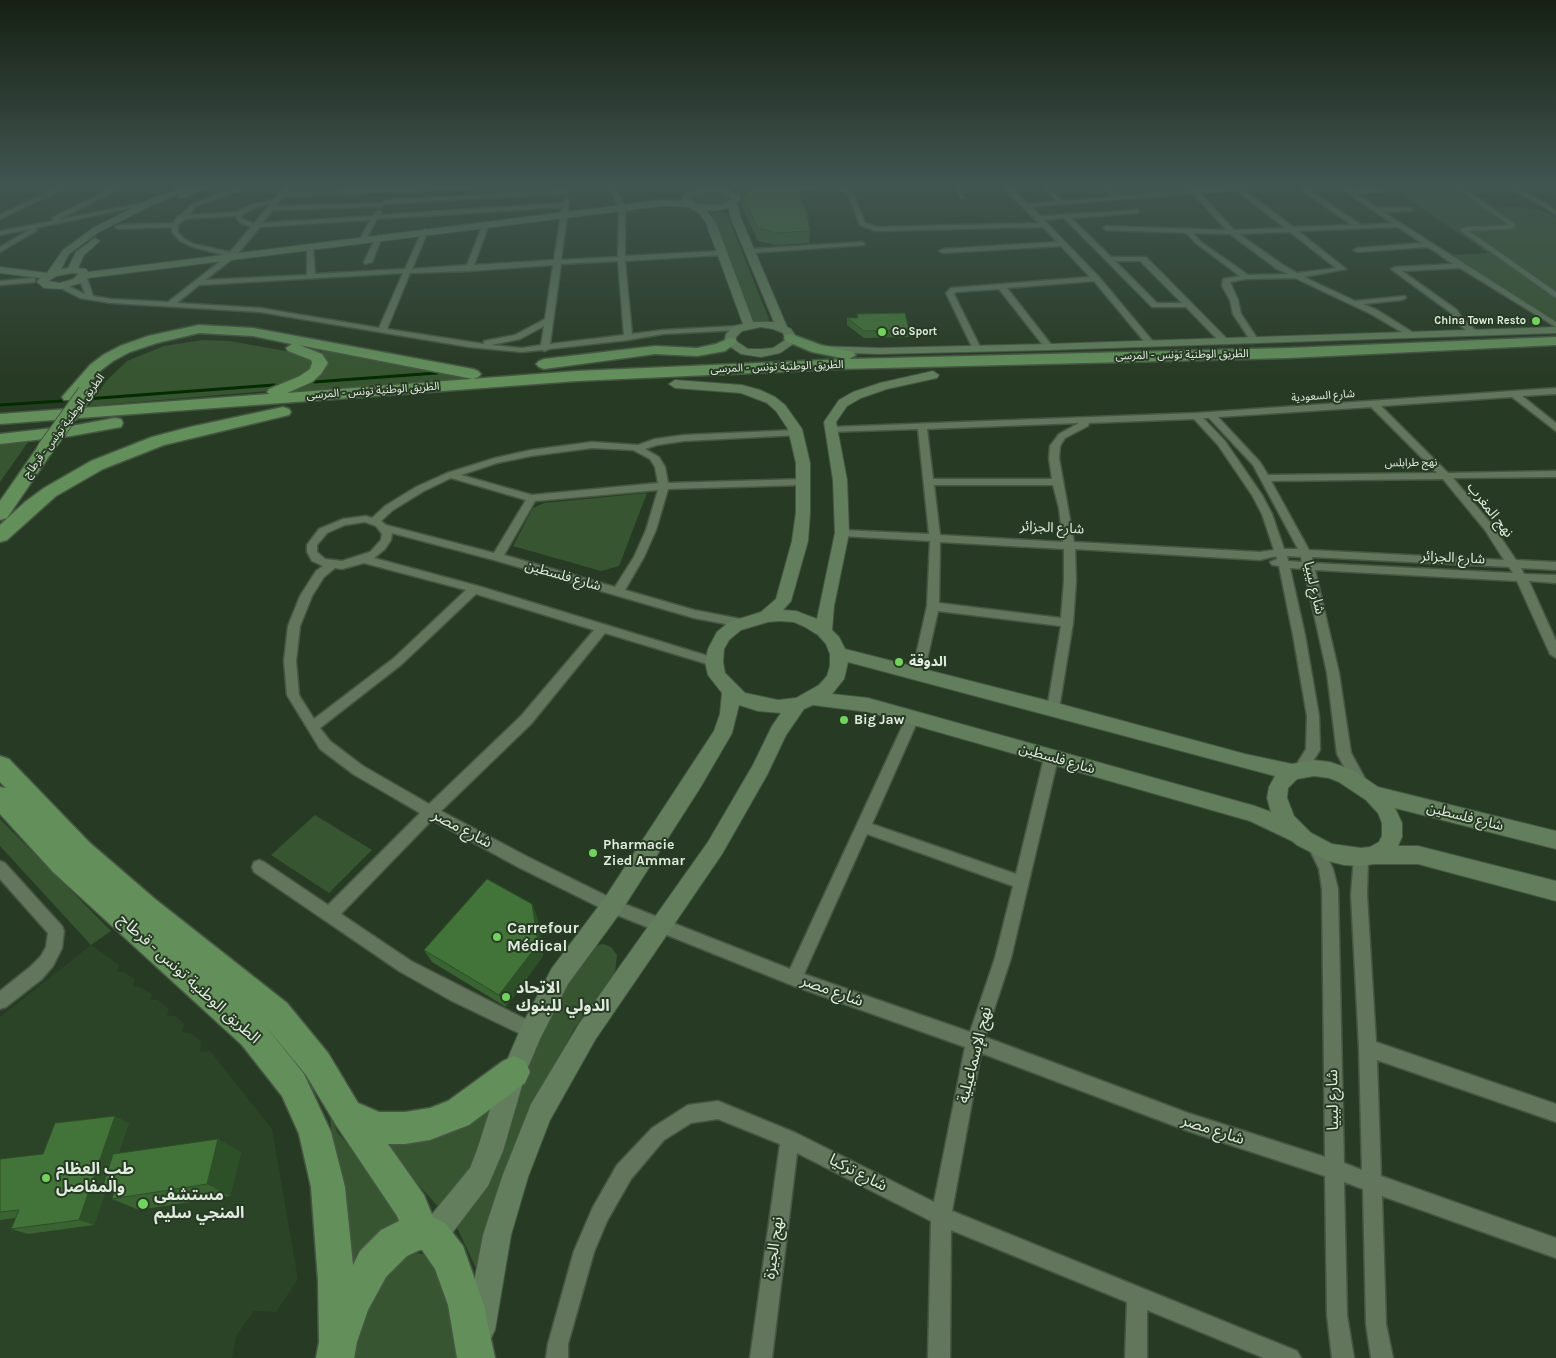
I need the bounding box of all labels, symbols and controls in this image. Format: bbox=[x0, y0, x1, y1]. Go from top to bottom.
place label: China Town Resto bbox=[1434, 314, 1526, 328]
marker: China Town Resto bbox=[1530, 315, 1542, 327]
place label: Go Sport bbox=[892, 325, 937, 339]
marker: Go Sport bbox=[876, 326, 888, 338]
street label: الطريق الوطنية تونس - المرسى bbox=[1115, 347, 1249, 363]
street label: الطريق الوطنية تونس - المرسى bbox=[710, 358, 844, 376]
street label: الطريق الوطنية تونس - قرطاج bbox=[20, 371, 108, 481]
street label: الطريق الوطنية تونس - المرسى bbox=[306, 380, 440, 402]
street label: شارع السعودية bbox=[1291, 387, 1355, 405]
street label: نهج طرابلس bbox=[1385, 456, 1437, 470]
street label: نهج المغرب bbox=[1463, 479, 1517, 541]
street label: شارع الجزائر bbox=[1019, 518, 1085, 538]
street label: شارع الجزائر bbox=[1420, 548, 1486, 568]
street label: شارع فلسطين bbox=[523, 557, 603, 595]
street label: شارع ليبيا bbox=[1300, 560, 1328, 616]
place label: الدوقة bbox=[909, 654, 947, 670]
marker: الدوقة bbox=[893, 656, 905, 668]
place label: Big Jaw bbox=[854, 712, 904, 728]
marker: Big Jaw bbox=[838, 714, 850, 726]
street label: شارع فلسطين bbox=[1017, 740, 1097, 778]
street label: شارع فلسطين bbox=[1425, 799, 1505, 835]
street label: شارع مصر bbox=[429, 805, 495, 853]
place label: Pharmacie Zied Ammar bbox=[603, 837, 685, 870]
marker: Pharmacie Zied Ammar bbox=[587, 847, 599, 859]
street label: الطريق الوطنية تونس - قرطاج bbox=[114, 910, 264, 1048]
place label: Carrefour Médical bbox=[507, 918, 579, 956]
marker: Carrefour Médical bbox=[491, 931, 503, 943]
street label: شارع مصر bbox=[798, 971, 866, 1011]
place label: الاتحاد الدولي للبنوك bbox=[516, 978, 610, 1016]
marker: الاتحاد الدولي للبنوك bbox=[500, 991, 512, 1003]
street label: نهج الإسماعيلية bbox=[954, 1005, 996, 1105]
street label: شارع ليبيا bbox=[1323, 1069, 1343, 1131]
street label: شارع مصر bbox=[1179, 1111, 1247, 1149]
street label: شارع تركيا bbox=[826, 1150, 890, 1196]
place label: طب العظام والمفاصل bbox=[56, 1159, 134, 1197]
marker: طب العظام والمفاصل bbox=[40, 1172, 52, 1184]
place label: مستشفى المنجي سليم bbox=[154, 1185, 244, 1223]
marker: مستشفى المنجي سليم bbox=[136, 1197, 150, 1211]
street label: نهج الجيزة bbox=[760, 1216, 788, 1280]

